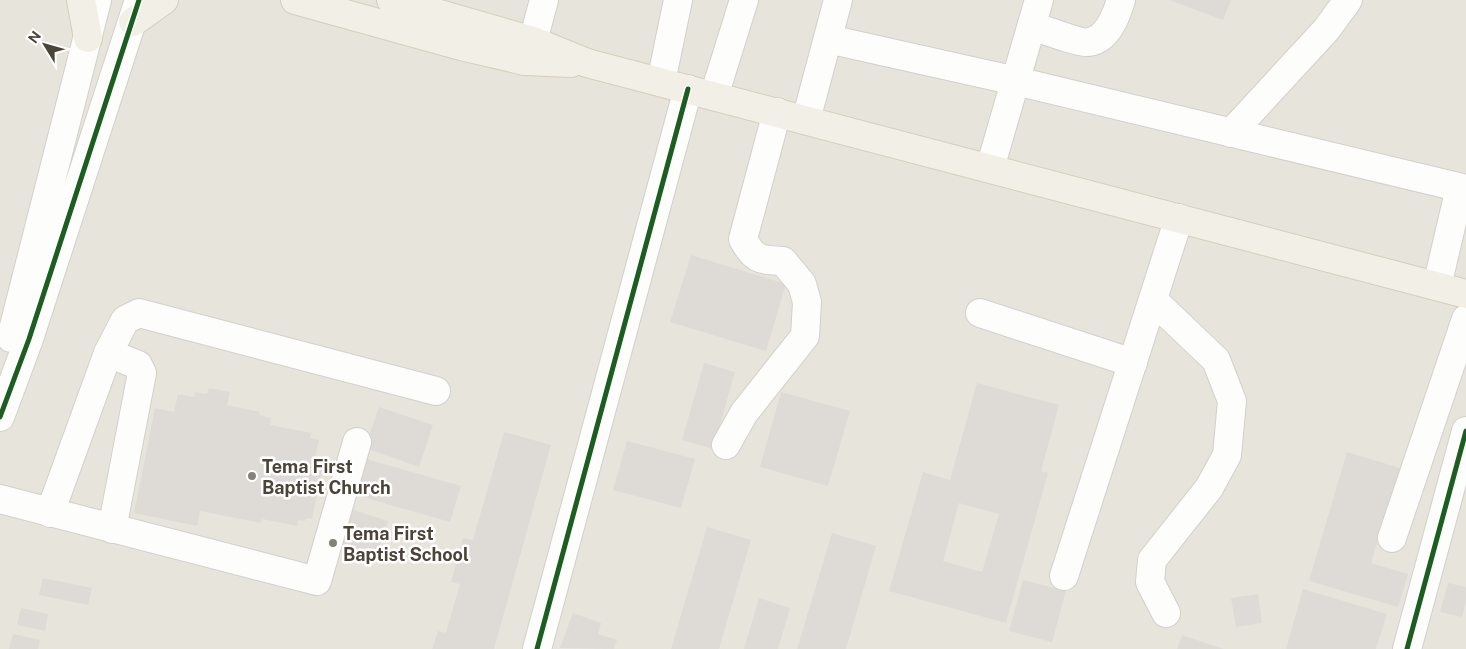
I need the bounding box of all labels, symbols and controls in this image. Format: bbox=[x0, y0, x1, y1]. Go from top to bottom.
north arrow bbox=[20, 20, 70, 70]
text: N bbox=[25, 28, 44, 46]
place label: Tema First Baptist Church bbox=[262, 456, 391, 498]
marker: Tema First Baptist Church bbox=[246, 470, 258, 482]
place label: Tema First Baptist School bbox=[343, 523, 469, 565]
marker: Tema First Baptist School bbox=[327, 537, 339, 549]

